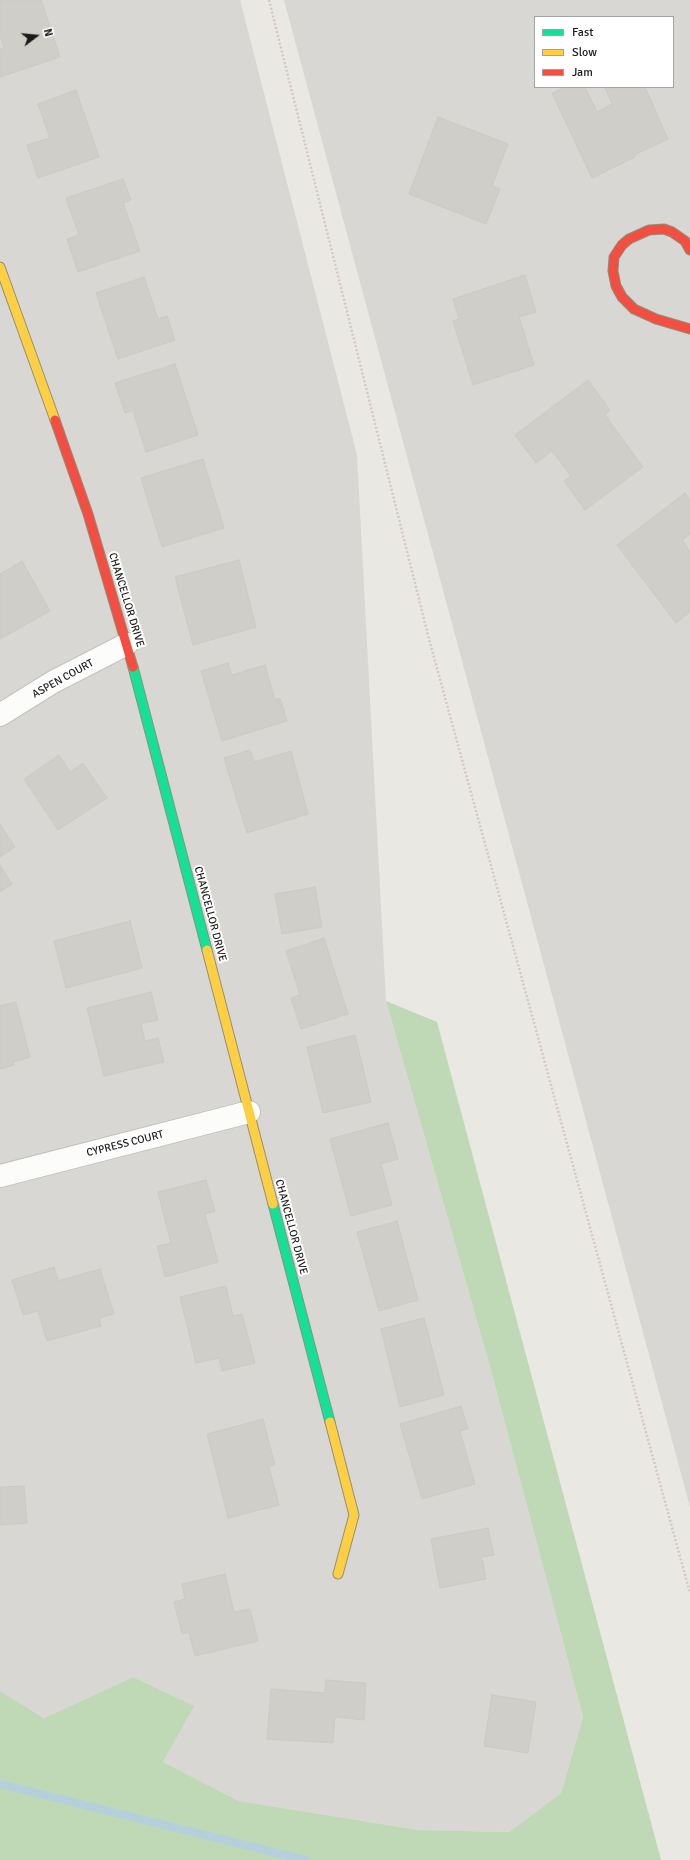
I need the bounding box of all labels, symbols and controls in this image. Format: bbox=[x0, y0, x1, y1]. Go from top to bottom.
north arrow bbox=[16, 16, 56, 56]
legend bbox=[534, 16, 674, 88]
text: Fast bbox=[572, 25, 593, 40]
text: N bbox=[41, 27, 55, 38]
text: Slow bbox=[572, 45, 597, 60]
text: Jam bbox=[572, 65, 593, 80]
street label: CHANCELLOR DRIVE bbox=[105, 551, 147, 649]
street label: ASPEN COURT bbox=[30, 657, 96, 701]
street label: CHANCELLOR DRIVE bbox=[191, 865, 229, 963]
street label: CYPRESS COURT bbox=[85, 1128, 165, 1160]
street label: CHANCELLOR DRIVE bbox=[272, 1178, 310, 1276]

